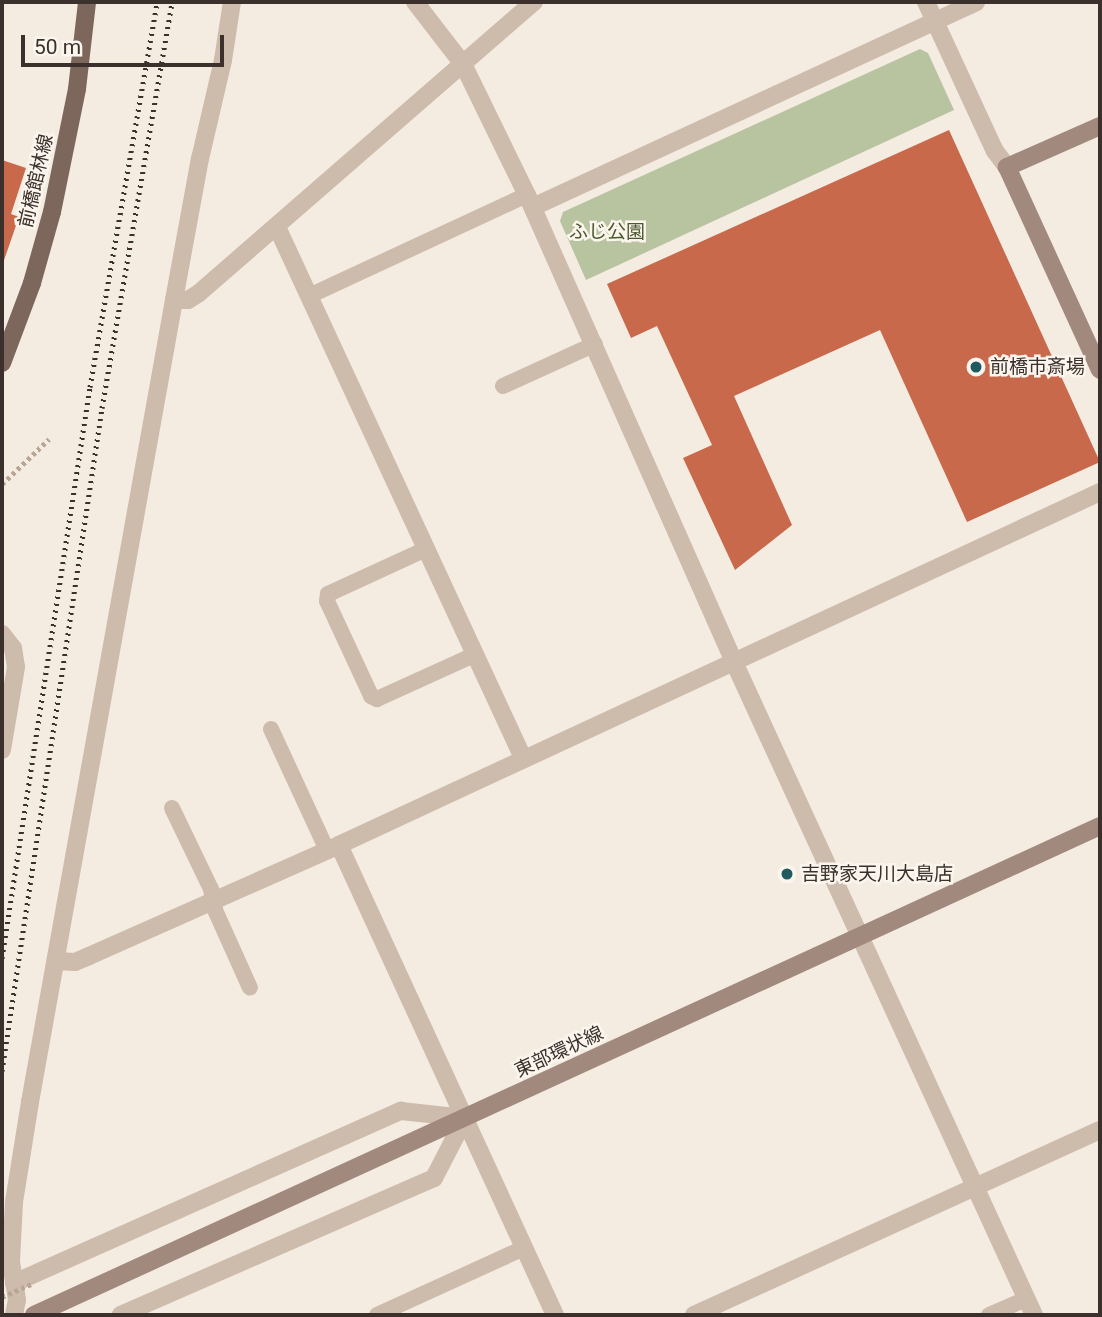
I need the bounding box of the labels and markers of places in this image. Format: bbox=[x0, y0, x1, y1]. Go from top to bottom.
place label: 前橋市斎場 bbox=[990, 356, 1085, 378]
marker: 前橋市斎場 bbox=[968, 359, 984, 375]
place label: 吉野家天川大島店 bbox=[801, 863, 953, 885]
marker: 吉野家天川大島店 bbox=[779, 866, 795, 882]

